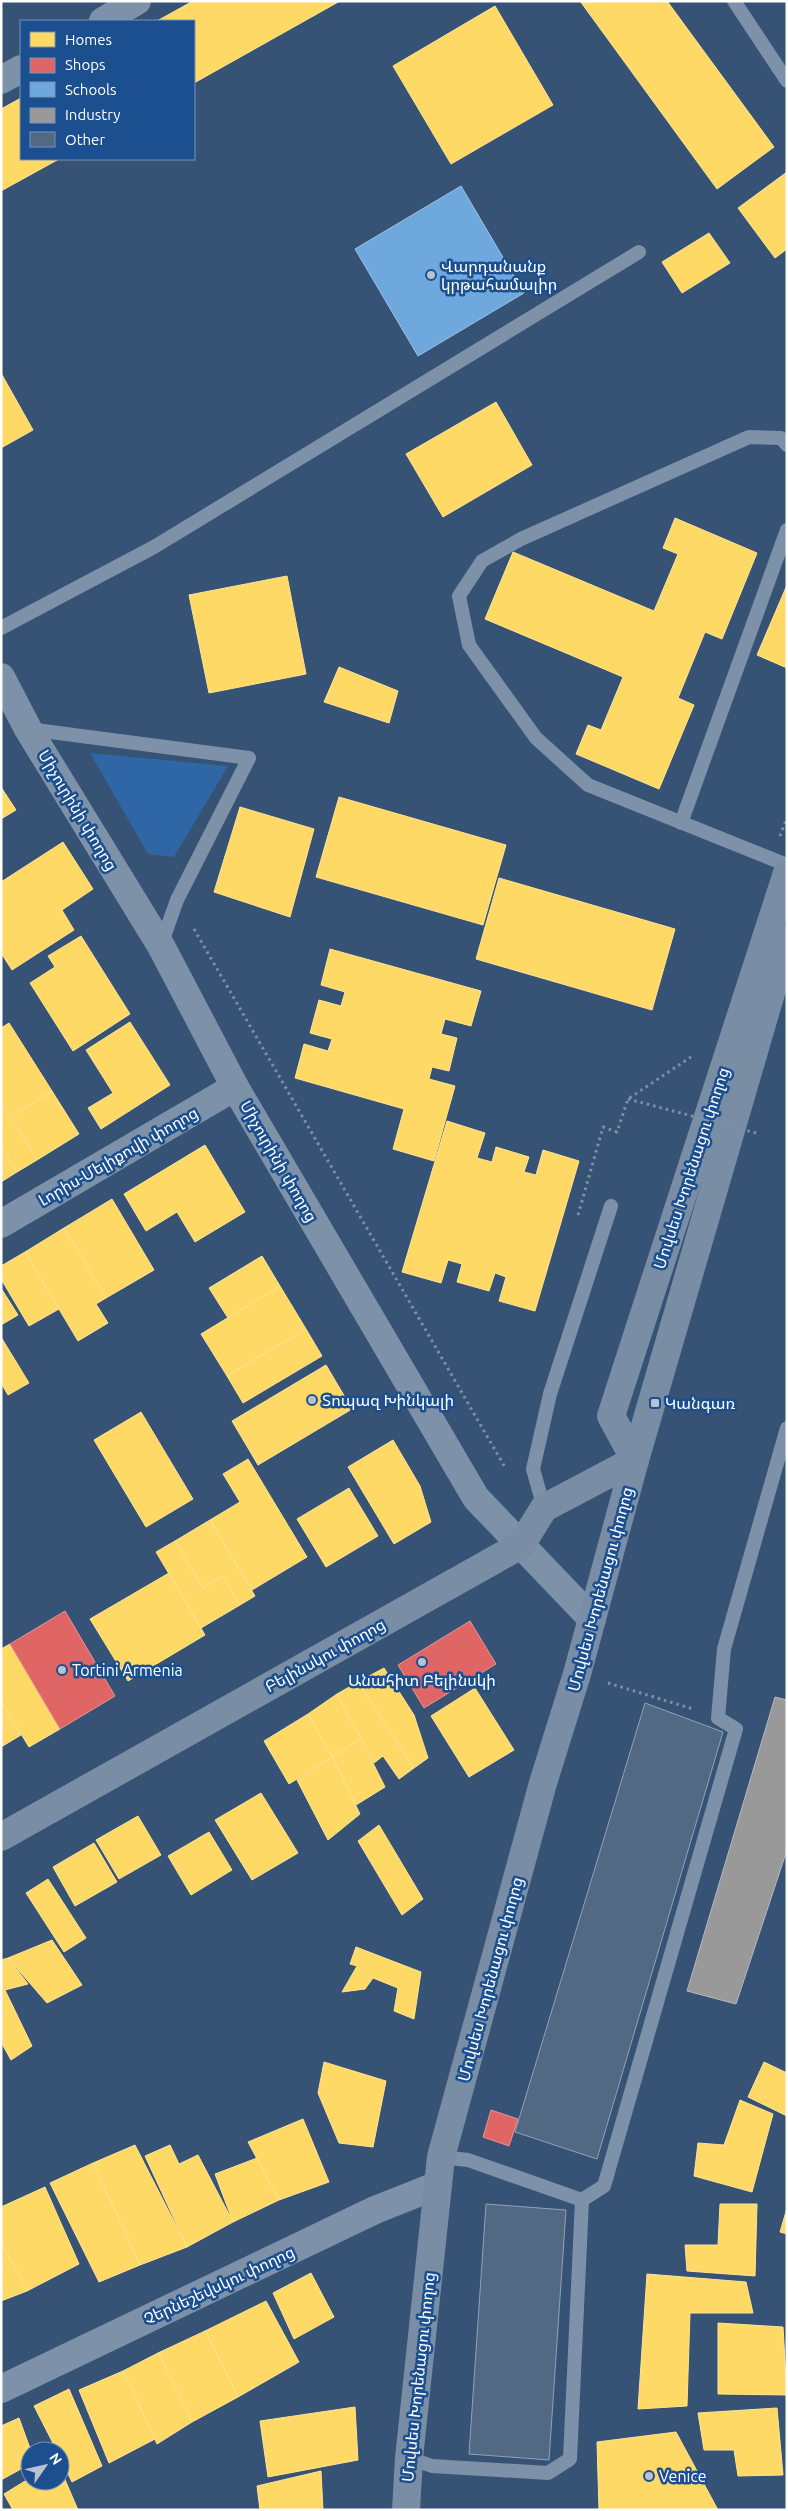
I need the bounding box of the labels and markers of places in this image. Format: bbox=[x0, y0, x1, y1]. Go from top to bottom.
place label: Վարդանանք կրթահամալիր bbox=[441, 257, 557, 294]
marker: Վարդանանք կրթահամալիր bbox=[425, 269, 437, 281]
place label: Տոպազ Խինկալի bbox=[322, 1391, 454, 1410]
marker: Տոպազ Խինկալի bbox=[306, 1394, 318, 1406]
place label: Կանգառ bbox=[665, 1394, 736, 1413]
marker: Կանգառ bbox=[649, 1397, 661, 1409]
marker: Անահիտ Բելինսկի bbox=[416, 1656, 428, 1668]
place label: Tortini Armenia bbox=[72, 1661, 183, 1679]
marker: Tortini Armenia bbox=[56, 1664, 68, 1676]
place label: Անահիտ Բելինսկի bbox=[348, 1671, 496, 1690]
place label: Venice bbox=[659, 2467, 707, 2485]
marker: Venice bbox=[643, 2470, 655, 2482]

